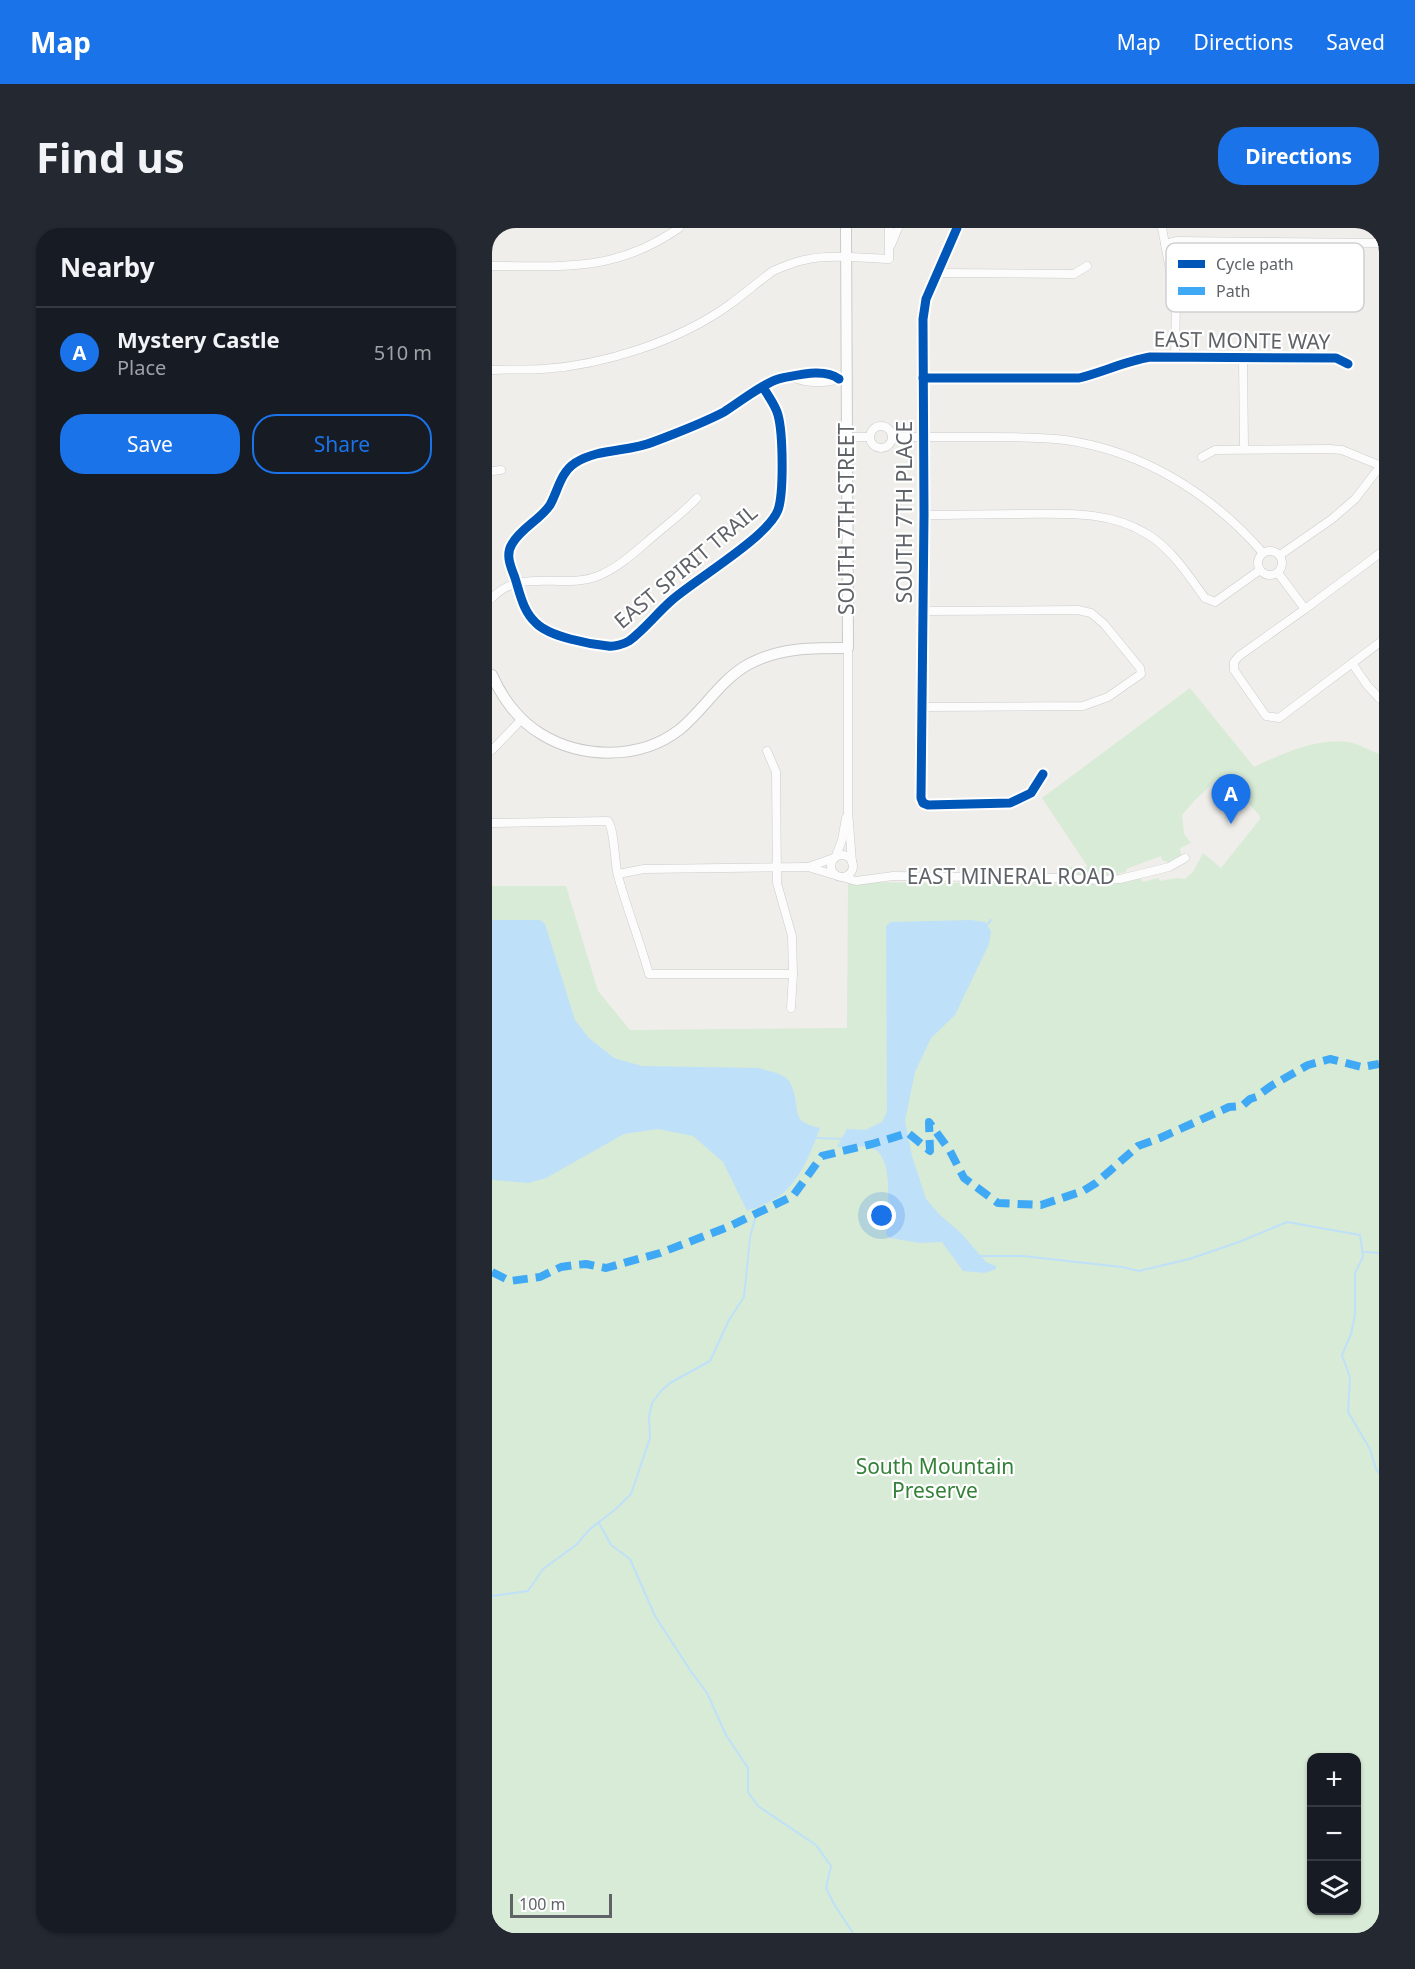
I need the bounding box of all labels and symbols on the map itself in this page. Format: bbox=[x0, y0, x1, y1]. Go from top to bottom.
legend bbox=[1166, 243, 1364, 312]
text: Cycle path bbox=[1216, 253, 1294, 275]
text: Path bbox=[1216, 280, 1250, 302]
street label: EAST MONTE WAY bbox=[1153, 324, 1331, 356]
street label: SOUTH 7TH PLACE bbox=[890, 421, 918, 603]
street label: SOUTH 7TH STREET bbox=[832, 423, 860, 615]
street label: EAST SPIRIT TRAIL bbox=[608, 498, 763, 634]
pin: A bbox=[1212, 774, 1250, 824]
street label: EAST MINERAL ROAD bbox=[907, 862, 1115, 890]
your location bbox=[867, 1201, 896, 1230]
park label: South Mountain Preserve bbox=[856, 1452, 1014, 1504]
scale bar bbox=[510, 1891, 612, 1918]

